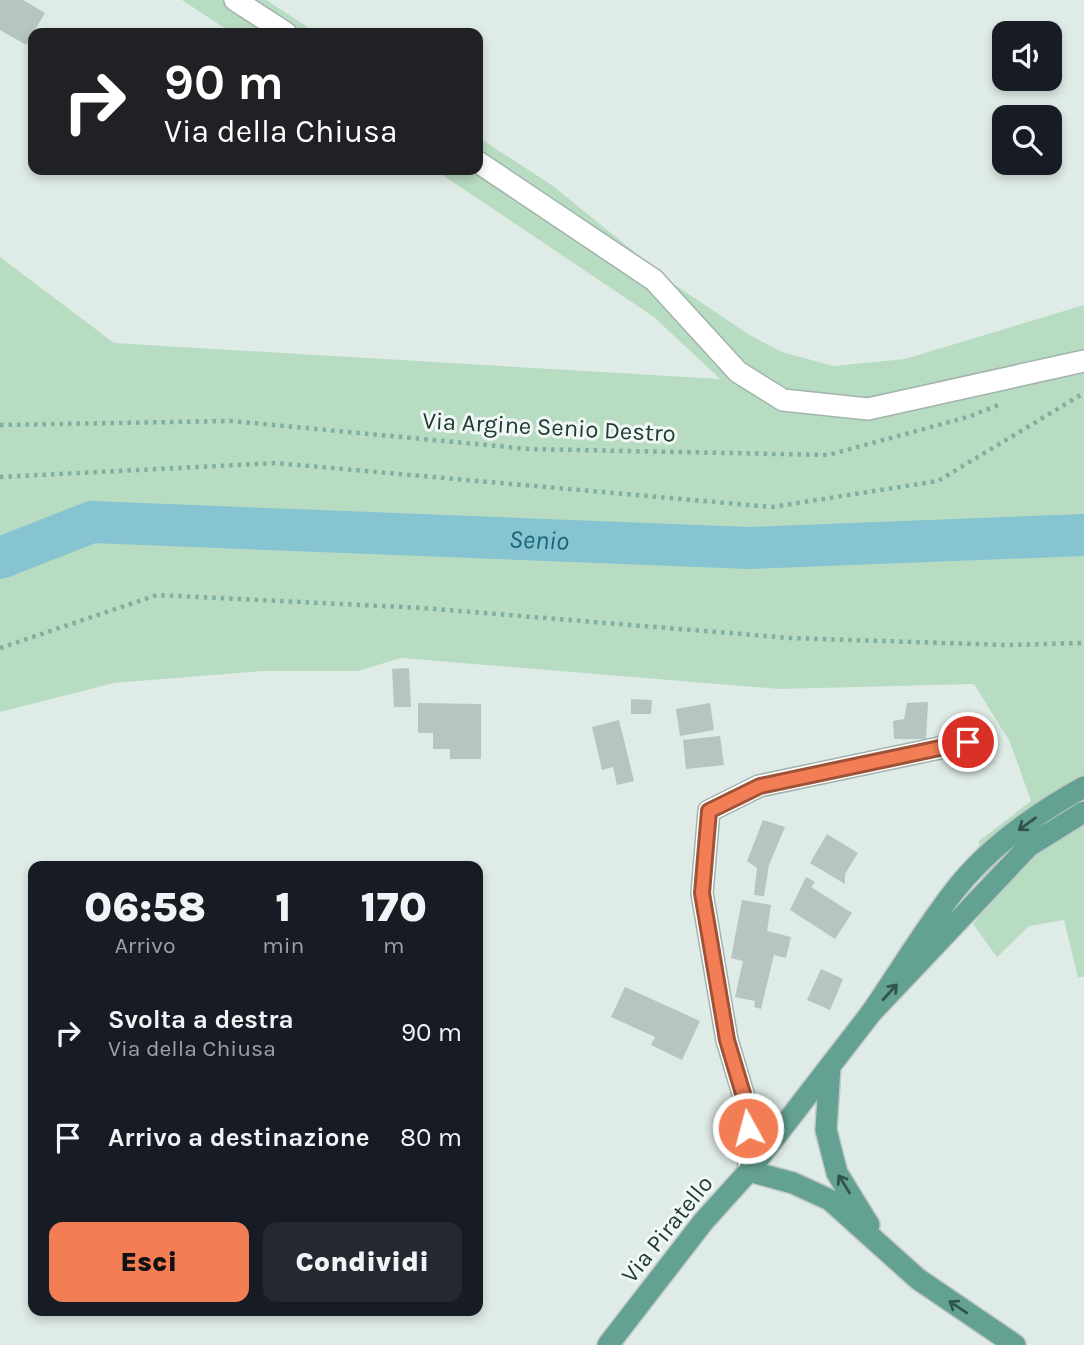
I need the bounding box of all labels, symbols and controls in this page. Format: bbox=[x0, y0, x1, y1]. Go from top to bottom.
map controls bbox=[992, 21, 1062, 175]
button: sound bbox=[992, 21, 1062, 91]
text: 90 m bbox=[164, 54, 284, 111]
icon: right bbox=[49, 56, 140, 147]
button: search bbox=[992, 105, 1062, 175]
text: Via della Chiusa bbox=[164, 113, 398, 150]
street label: Via Argine Senio Destro bbox=[422, 406, 676, 448]
water label: Senio bbox=[508, 524, 570, 557]
pin bbox=[938, 712, 998, 772]
icon: arrive bbox=[949, 723, 987, 761]
one-way arrow bbox=[1018, 817, 1037, 831]
text: 06:58 bbox=[84, 882, 206, 932]
text: 1 bbox=[275, 882, 291, 932]
text: 170 bbox=[360, 882, 427, 932]
text: Arrivo bbox=[115, 932, 175, 959]
text: min bbox=[262, 932, 304, 959]
text: m bbox=[383, 932, 404, 959]
one-way arrow bbox=[882, 984, 899, 1001]
text: Svolta a destra bbox=[108, 1004, 294, 1035]
icon: right bbox=[49, 1014, 87, 1052]
text: 90 m bbox=[401, 1017, 462, 1048]
text: Via della Chiusa bbox=[108, 1035, 276, 1062]
position arrow bbox=[711, 1091, 785, 1165]
icon: arrive bbox=[49, 1119, 87, 1157]
text: Arrivo a destinazione bbox=[108, 1122, 370, 1153]
text: 80 m bbox=[400, 1122, 462, 1153]
street label: Via Piratello bbox=[615, 1170, 719, 1288]
one-way arrow bbox=[836, 1174, 850, 1194]
button: Esci bbox=[49, 1222, 249, 1302]
button: Condividi bbox=[263, 1222, 462, 1302]
one-way arrow bbox=[949, 1300, 968, 1314]

